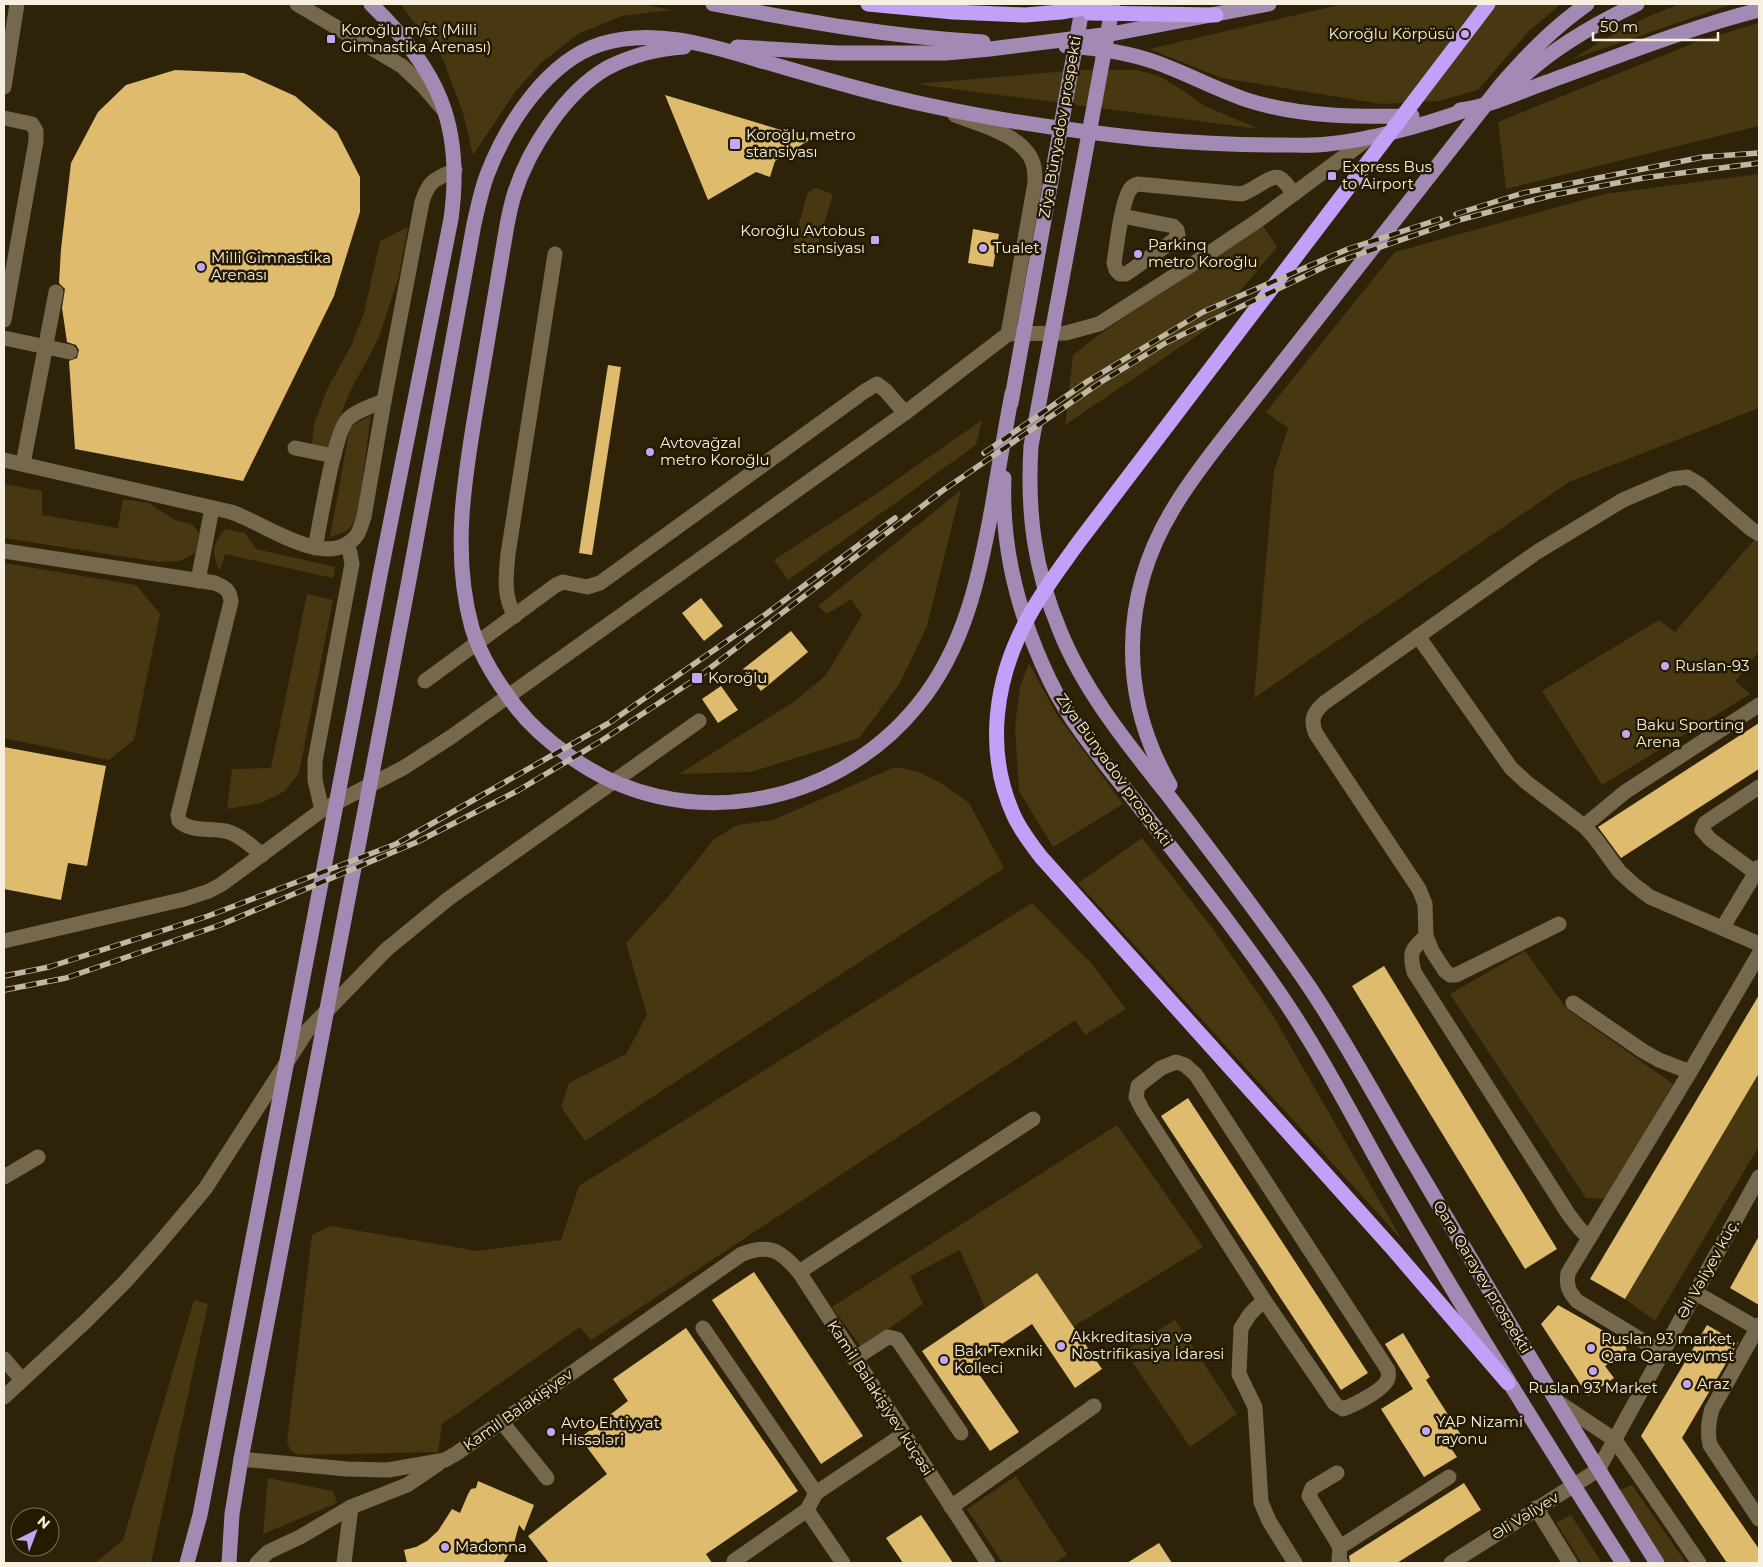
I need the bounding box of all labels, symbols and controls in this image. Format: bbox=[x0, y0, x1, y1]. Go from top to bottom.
scale bar bbox=[1593, 10, 1718, 42]
text: 50 m bbox=[1600, 17, 1638, 36]
place label: Koroğlu m/st (Milli Gimnastika Arenası) bbox=[341, 20, 492, 56]
place label: Koroğlu Körpüsü bbox=[1328, 24, 1455, 43]
marker: Koroğlu Körpüsü bbox=[1459, 28, 1471, 40]
marker: Koroğlu m/st (Milli Gimnastika Arenası) bbox=[325, 33, 337, 45]
street label: Ziya Bünyadov prospekti bbox=[1034, 34, 1085, 220]
place label: Koroğlu metro stansiyası bbox=[746, 125, 856, 161]
marker: Koroğlu metro stansiyası bbox=[728, 137, 742, 151]
place label: Express Bus to Airport bbox=[1342, 157, 1432, 193]
marker: Express Bus to Airport bbox=[1326, 170, 1338, 182]
place label: Koroğlu Avtobus stansiyası bbox=[740, 221, 865, 257]
marker: Koroğlu Avtobus stansiyası bbox=[869, 234, 881, 246]
place label: Parkinq metro Koroğlu bbox=[1148, 235, 1258, 271]
place label: Tualet bbox=[993, 238, 1040, 257]
marker: Tualet bbox=[977, 242, 989, 254]
place label: Milli Gimnastika Arenası bbox=[211, 248, 331, 284]
marker: Parkinq metro Koroğlu bbox=[1132, 248, 1144, 260]
marker: Milli Gimnastika Arenası bbox=[195, 261, 207, 273]
place label: Avtovağzal metro Koroğlu bbox=[660, 433, 770, 469]
marker: Avtovağzal metro Koroğlu bbox=[644, 446, 656, 458]
place label: Ruslan-93 bbox=[1675, 656, 1749, 675]
marker: Ruslan-93 bbox=[1659, 660, 1671, 672]
place label: Koroğlu bbox=[708, 668, 767, 687]
marker: Koroğlu bbox=[690, 671, 704, 685]
street label: Ziya Bünyadov prospekti bbox=[1052, 689, 1176, 850]
place label: Baku Sporting Arena bbox=[1636, 715, 1745, 751]
marker: Baku Sporting Arena bbox=[1620, 728, 1632, 740]
street label: Qara Qarayev prospekti bbox=[1429, 1197, 1536, 1357]
street label: Əli Vəliyev küç. bbox=[1672, 1216, 1743, 1322]
street label: Kamil Balakişiyev küçəsi bbox=[823, 1317, 938, 1479]
place label: Akkreditasiya və Nostrifikasiya İdarəsi bbox=[1071, 1327, 1224, 1363]
place label: Ruslan 93 market, Qara Qarayev mst bbox=[1601, 1329, 1735, 1365]
marker: Akkreditasiya və Nostrifikasiya İdarəsi bbox=[1055, 1340, 1067, 1352]
place label: Bakı Texniki Kolleci bbox=[954, 1341, 1043, 1377]
marker: Ruslan 93 market, Qara Qarayev mst bbox=[1585, 1342, 1597, 1354]
marker: Bakı Texniki Kolleci bbox=[938, 1354, 950, 1366]
street label: Kamil Balakişiyev bbox=[459, 1364, 577, 1455]
marker: Ruslan 93 Market bbox=[1587, 1365, 1599, 1377]
place label: Araz bbox=[1697, 1374, 1730, 1393]
place label: Ruslan 93 Market bbox=[1528, 1378, 1658, 1397]
marker: Araz bbox=[1681, 1378, 1693, 1390]
place label: YAP Nizami rayonu bbox=[1436, 1412, 1523, 1448]
place label: Avto Ehtiyyat Hissәlәri bbox=[561, 1413, 660, 1449]
marker: YAP Nizami rayonu bbox=[1420, 1425, 1432, 1437]
marker: Avto Ehtiyyat Hissәlәri bbox=[545, 1426, 557, 1438]
street label: Əli Vəliyev bbox=[1488, 1487, 1563, 1544]
north arrow bbox=[10, 1507, 60, 1557]
text: N bbox=[33, 1512, 54, 1533]
place label: Madonna bbox=[455, 1537, 527, 1556]
marker: Madonna bbox=[439, 1541, 451, 1553]

